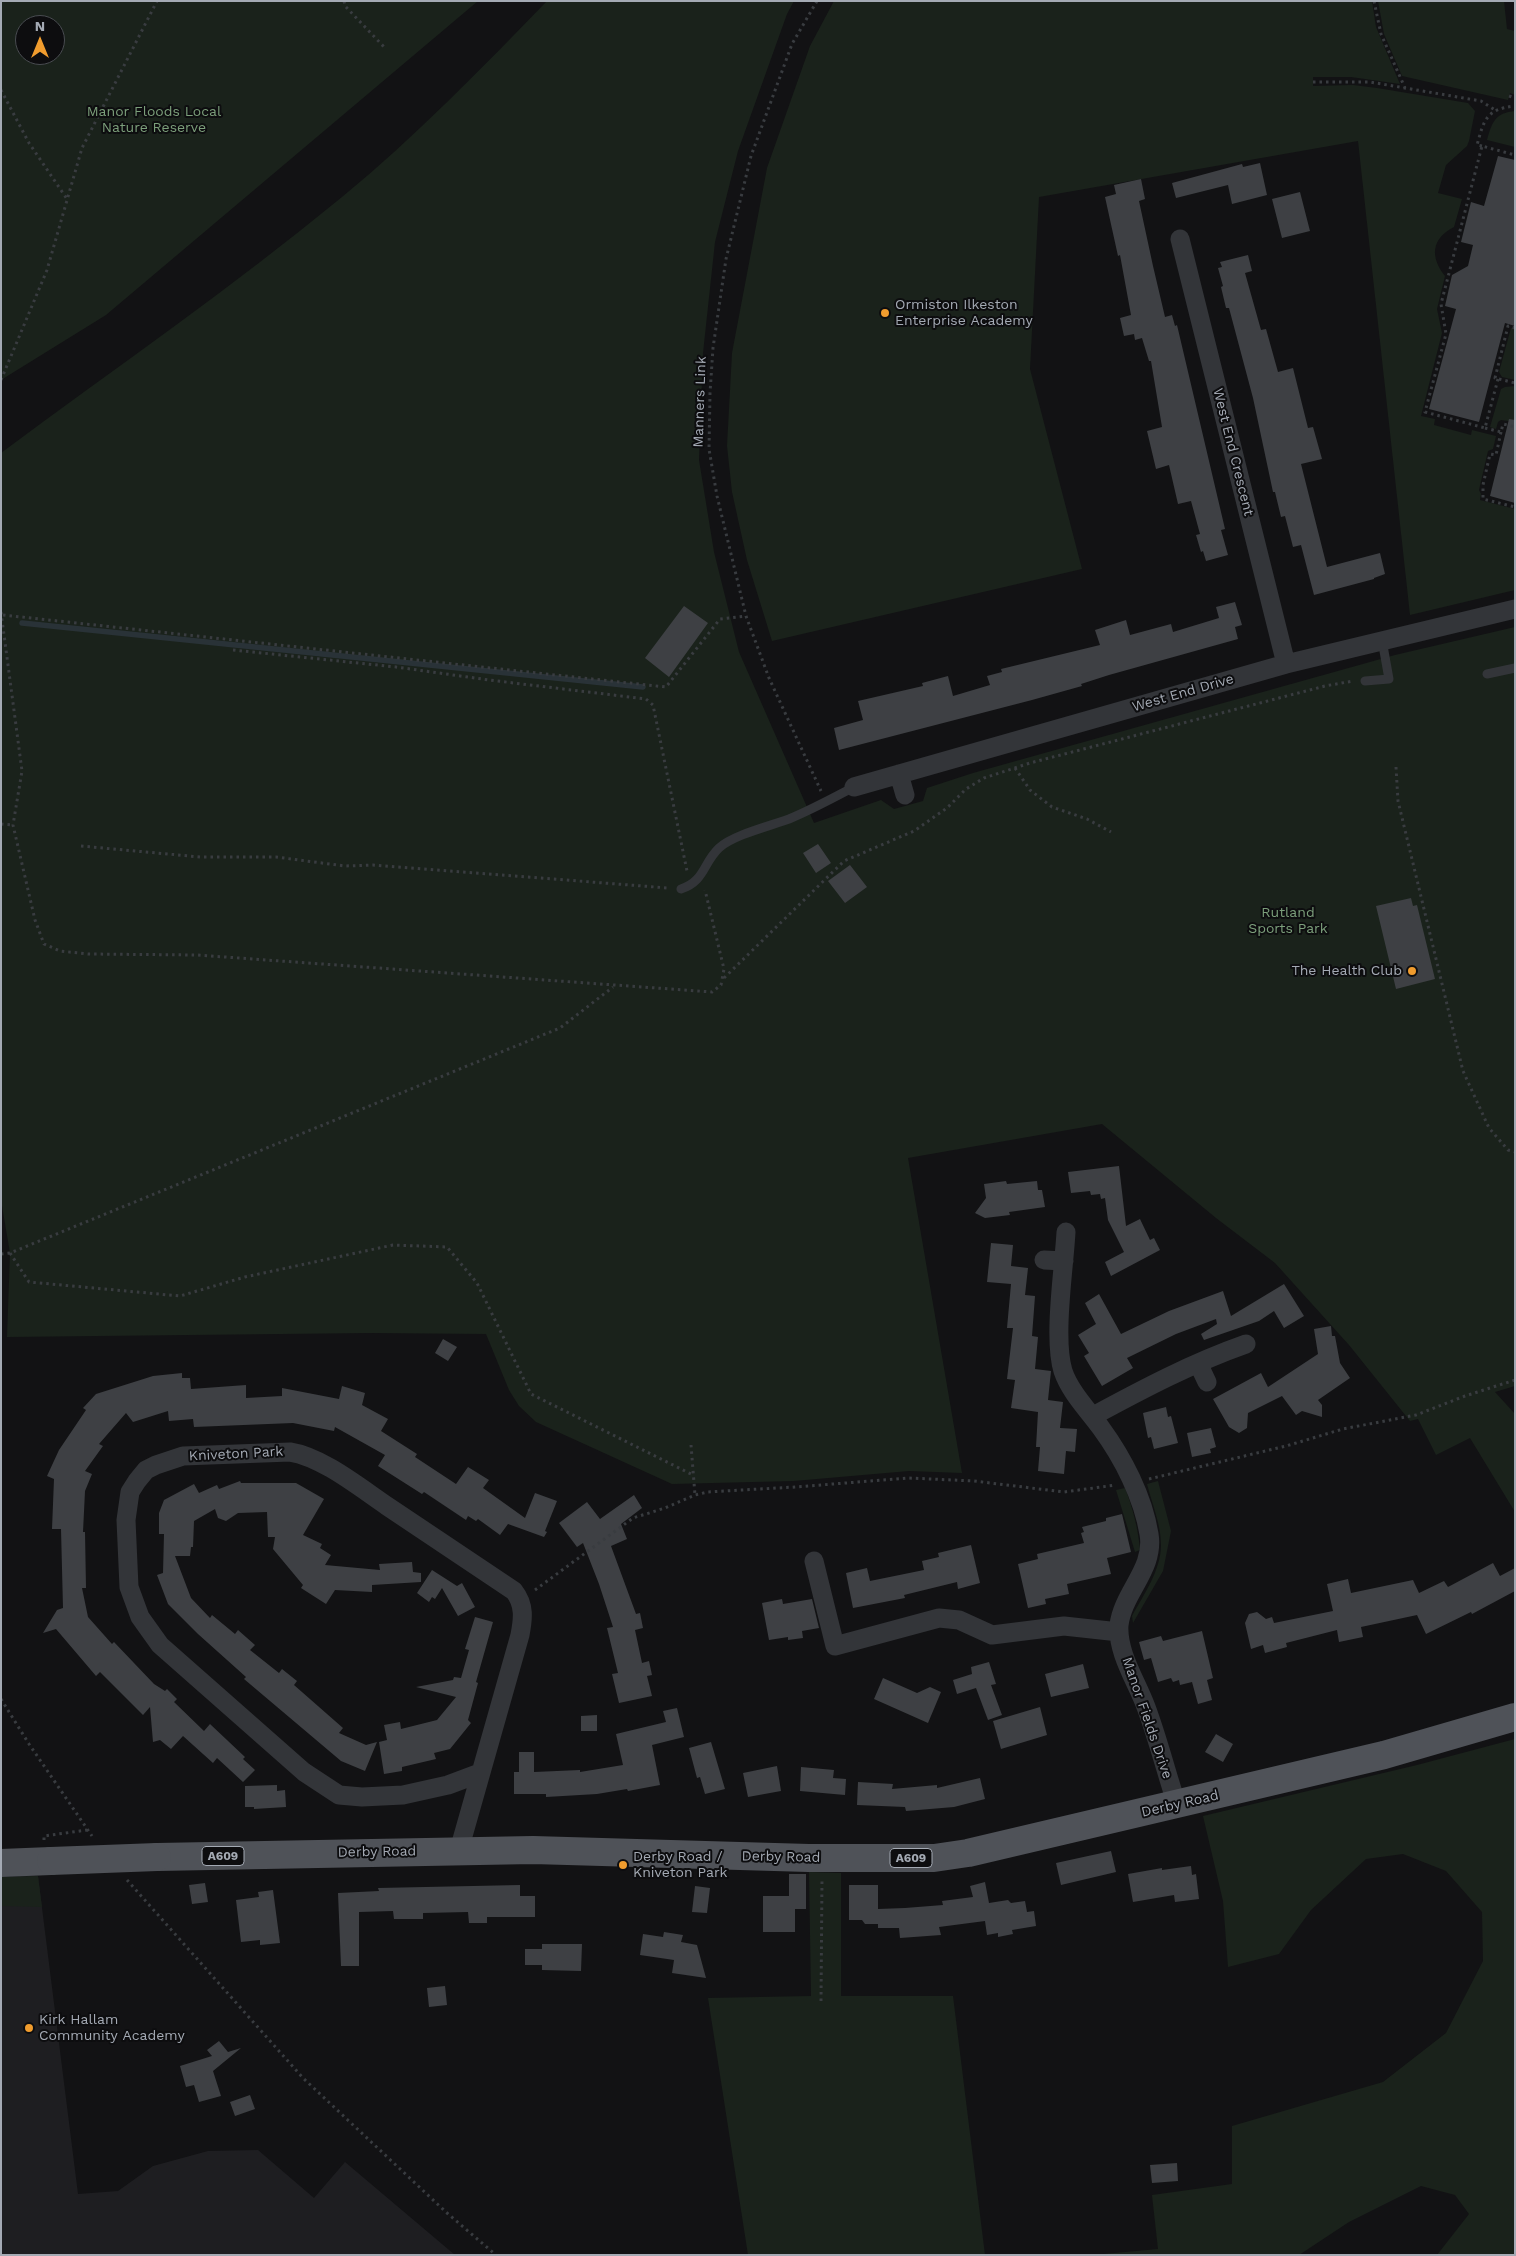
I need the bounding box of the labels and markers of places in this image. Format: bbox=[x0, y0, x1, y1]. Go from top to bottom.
place label: Ormiston Ilkeston Enterprise Academy bbox=[895, 297, 1033, 330]
marker: Ormiston Ilkeston Enterprise Academy bbox=[879, 307, 891, 319]
place label: The Health Club bbox=[1292, 963, 1402, 979]
marker: The Health Club bbox=[1406, 965, 1418, 977]
place label: Derby Road / Kniveton Park bbox=[633, 1849, 728, 1881]
marker: Derby Road / Kniveton Park bbox=[617, 1859, 629, 1871]
place label: Kirk Hallam Community Academy bbox=[39, 2012, 185, 2044]
marker: Kirk Hallam Community Academy bbox=[23, 2022, 35, 2034]

